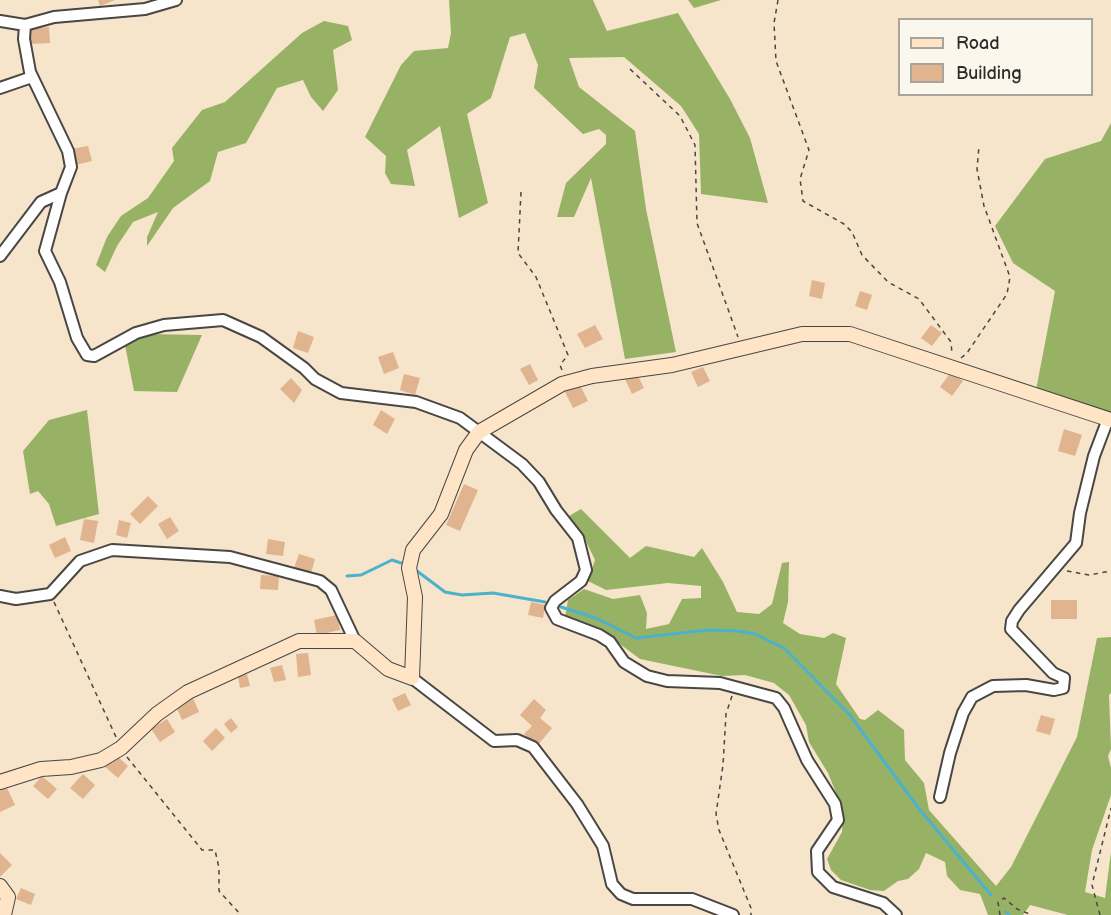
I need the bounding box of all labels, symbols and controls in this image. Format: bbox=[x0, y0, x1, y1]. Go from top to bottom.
legend bbox=[898, 18, 1093, 96]
text: Road bbox=[956, 33, 1000, 54]
text: Building bbox=[956, 63, 1022, 84]

